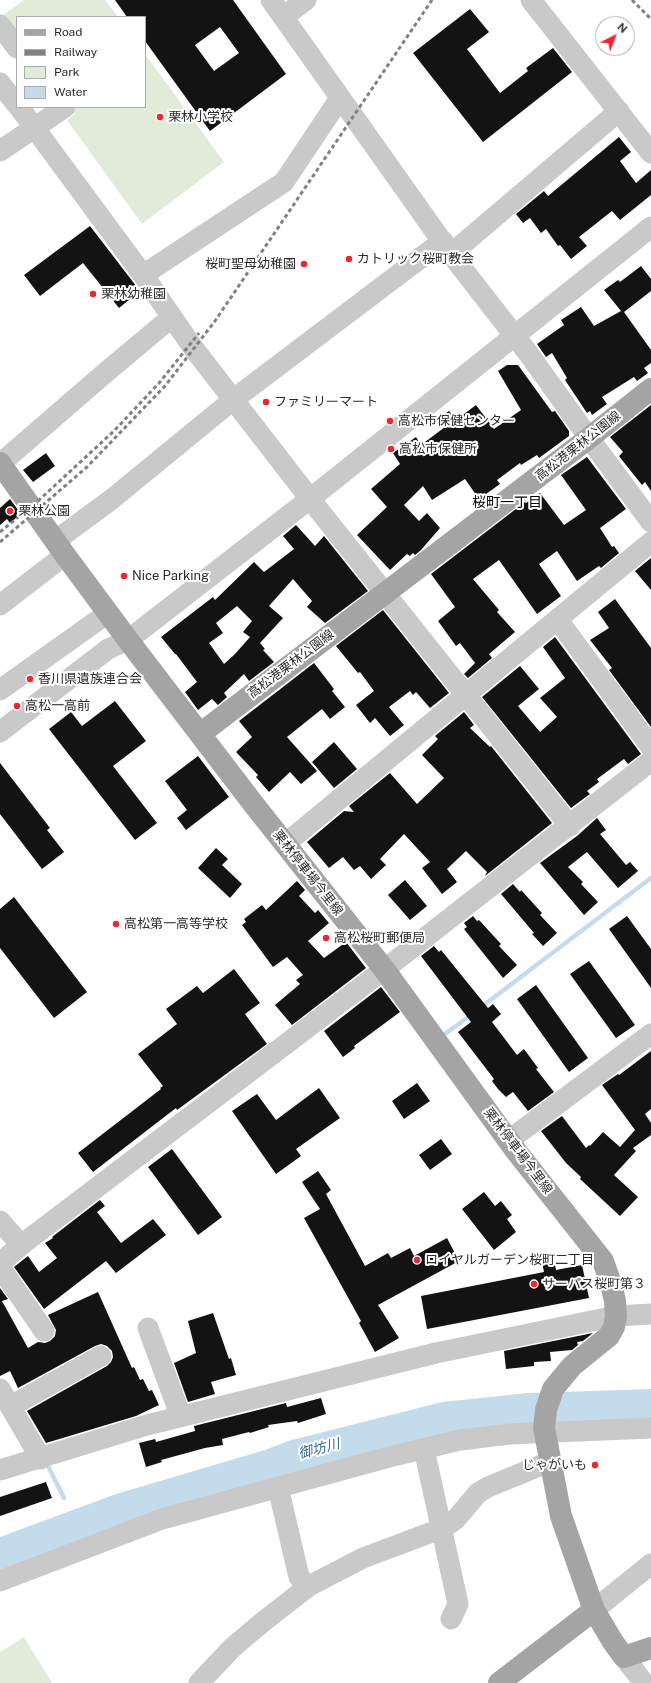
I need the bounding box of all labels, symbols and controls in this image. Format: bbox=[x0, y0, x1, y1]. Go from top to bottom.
legend bbox=[16, 16, 146, 108]
north arrow bbox=[595, 16, 635, 56]
text: N bbox=[615, 20, 630, 35]
text: Road bbox=[54, 25, 82, 39]
text: Railway bbox=[54, 45, 97, 59]
text: Park bbox=[54, 65, 80, 79]
text: Water bbox=[54, 85, 87, 99]
place label: 栗林小学校 bbox=[168, 109, 233, 125]
marker: 栗林小学校 bbox=[155, 112, 165, 122]
place label: カトリック桜町教会 bbox=[357, 251, 474, 267]
marker: カトリック桜町教会 bbox=[344, 254, 354, 264]
place label: 桜町聖母幼稚園 bbox=[205, 256, 296, 272]
marker: 桜町聖母幼稚園 bbox=[299, 259, 309, 269]
place label: 栗林幼稚園 bbox=[101, 286, 166, 302]
marker: 栗林幼稚園 bbox=[88, 289, 98, 299]
place label: ファミリーマート bbox=[274, 394, 378, 410]
marker: ファミリーマート bbox=[261, 397, 271, 407]
street label: 高松港栗林公園線 bbox=[532, 408, 624, 484]
place label: 高松市保健センター bbox=[398, 413, 515, 429]
marker: 高松市保健センター bbox=[385, 416, 395, 426]
place label: 高松市保健所 bbox=[399, 441, 477, 457]
marker: 高松市保健所 bbox=[386, 444, 396, 454]
district label: 桜町一丁目 bbox=[472, 495, 542, 511]
place label: 栗林公園 bbox=[18, 503, 70, 519]
marker: 栗林公園 bbox=[5, 506, 15, 516]
place label: Nice Parking bbox=[132, 568, 209, 584]
marker: Nice Parking bbox=[119, 571, 129, 581]
street label: 高松港栗林公園線 bbox=[245, 626, 337, 702]
place label: 香川県遺族連合会 bbox=[38, 671, 142, 687]
marker: 香川県遺族連合会 bbox=[25, 674, 35, 684]
place label: 高松一高前 bbox=[25, 698, 90, 714]
marker: 高松一高前 bbox=[12, 701, 22, 711]
street label: 栗林停車場今里線 bbox=[270, 827, 346, 919]
place label: 高松第一高等学校 bbox=[124, 916, 228, 932]
marker: 高松第一高等学校 bbox=[111, 919, 121, 929]
place label: 高松桜町郵便局 bbox=[334, 930, 425, 946]
marker: 高松桜町郵便局 bbox=[321, 933, 331, 943]
street label: 栗林停車場今里線 bbox=[480, 1105, 556, 1197]
place label: ロイヤルガーデン桜町二丁目 bbox=[425, 1252, 594, 1268]
marker: ロイヤルガーデン桜町二丁目 bbox=[412, 1255, 422, 1265]
place label: サーパス桜町第３ bbox=[542, 1276, 646, 1292]
marker: サーパス桜町第３ bbox=[529, 1279, 539, 1289]
water label: 御坊川 bbox=[297, 1435, 341, 1463]
place label: じゃがいも bbox=[522, 1457, 587, 1473]
marker: じゃがいも bbox=[590, 1460, 600, 1470]

